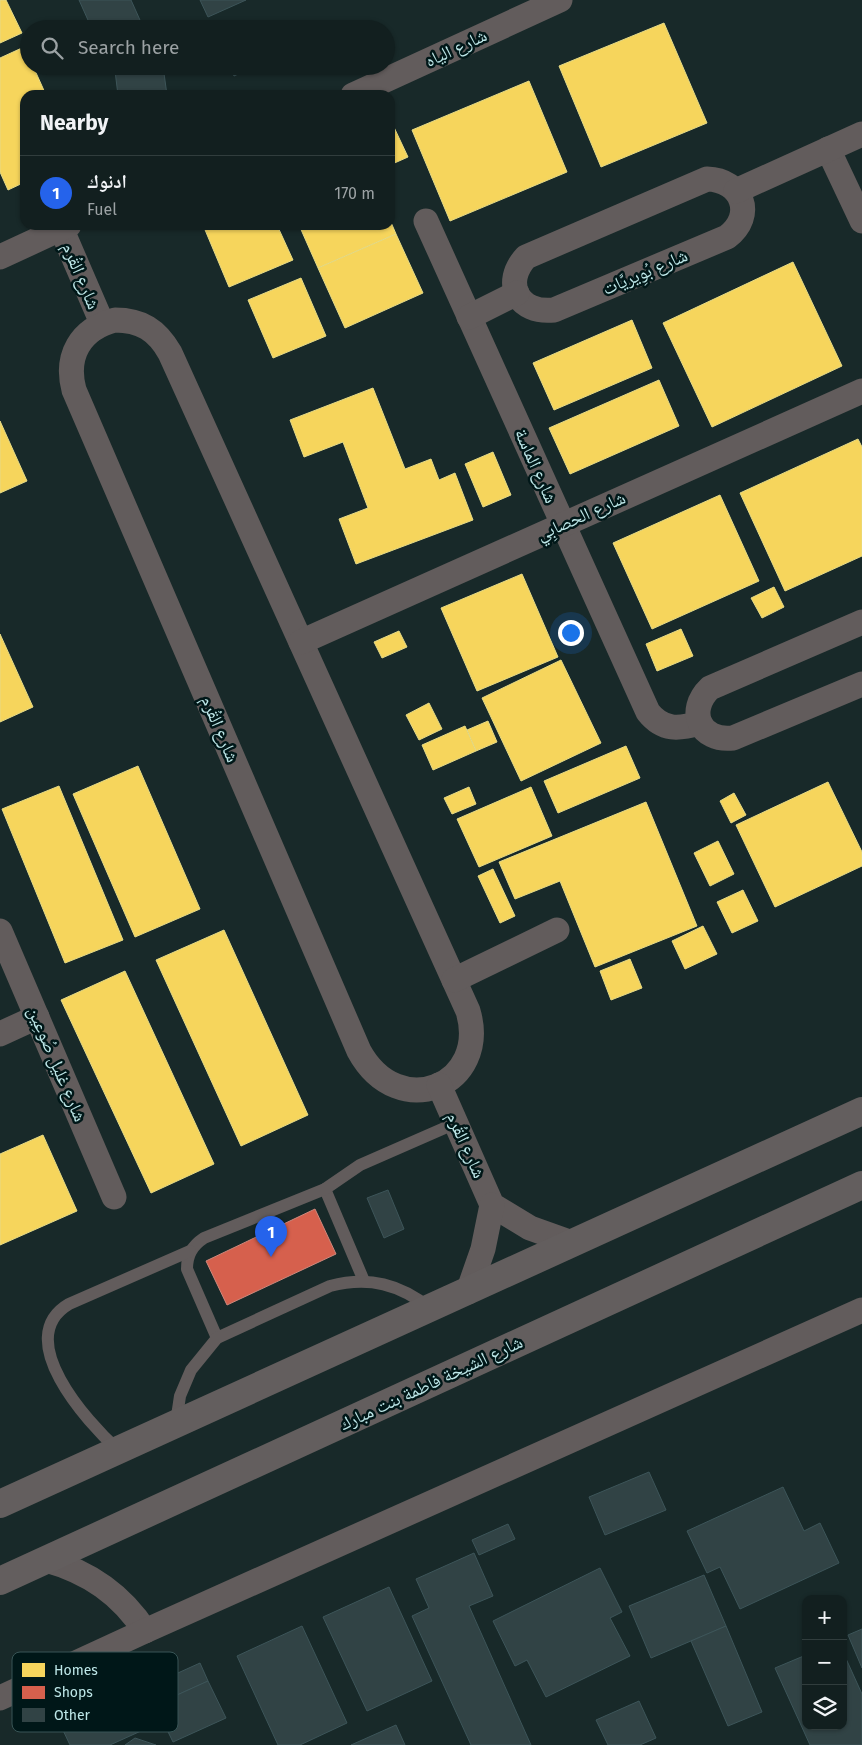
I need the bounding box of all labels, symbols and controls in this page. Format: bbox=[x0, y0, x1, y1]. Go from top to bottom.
search box bbox=[20, 20, 395, 75]
street label: شارع الياه bbox=[422, 24, 490, 72]
icon: search bbox=[38, 34, 66, 62]
text: Search here bbox=[78, 36, 179, 59]
text: Nearby bbox=[40, 110, 108, 136]
text: ادنوك bbox=[87, 170, 127, 193]
text: 1 bbox=[52, 184, 60, 203]
text: 170 m bbox=[334, 184, 375, 203]
text: Fuel bbox=[87, 200, 117, 219]
street label: شارع القُرم bbox=[56, 239, 105, 313]
street label: شارع بُوِيريَّات bbox=[599, 244, 692, 301]
street label: شارع الماسة bbox=[510, 425, 562, 507]
street label: شارع الحصابِي bbox=[533, 487, 630, 549]
your location bbox=[558, 620, 584, 646]
street label: شارع القُرم bbox=[195, 692, 244, 766]
street label: شارع غليل صُوعِين bbox=[23, 1003, 91, 1125]
street label: شارع القُرم bbox=[441, 1108, 490, 1182]
pin: 1 bbox=[255, 1216, 287, 1257]
street label: شارع الشيخة فاطمة بنت مبارك bbox=[336, 1331, 526, 1435]
map controls bbox=[802, 1595, 847, 1730]
button: + bbox=[802, 1595, 847, 1640]
button: − bbox=[802, 1640, 847, 1685]
legend bbox=[12, 1652, 178, 1732]
text: Homes bbox=[54, 1662, 98, 1679]
text: Shops bbox=[54, 1684, 93, 1701]
button: layers bbox=[802, 1685, 847, 1730]
text: Other bbox=[54, 1707, 91, 1724]

